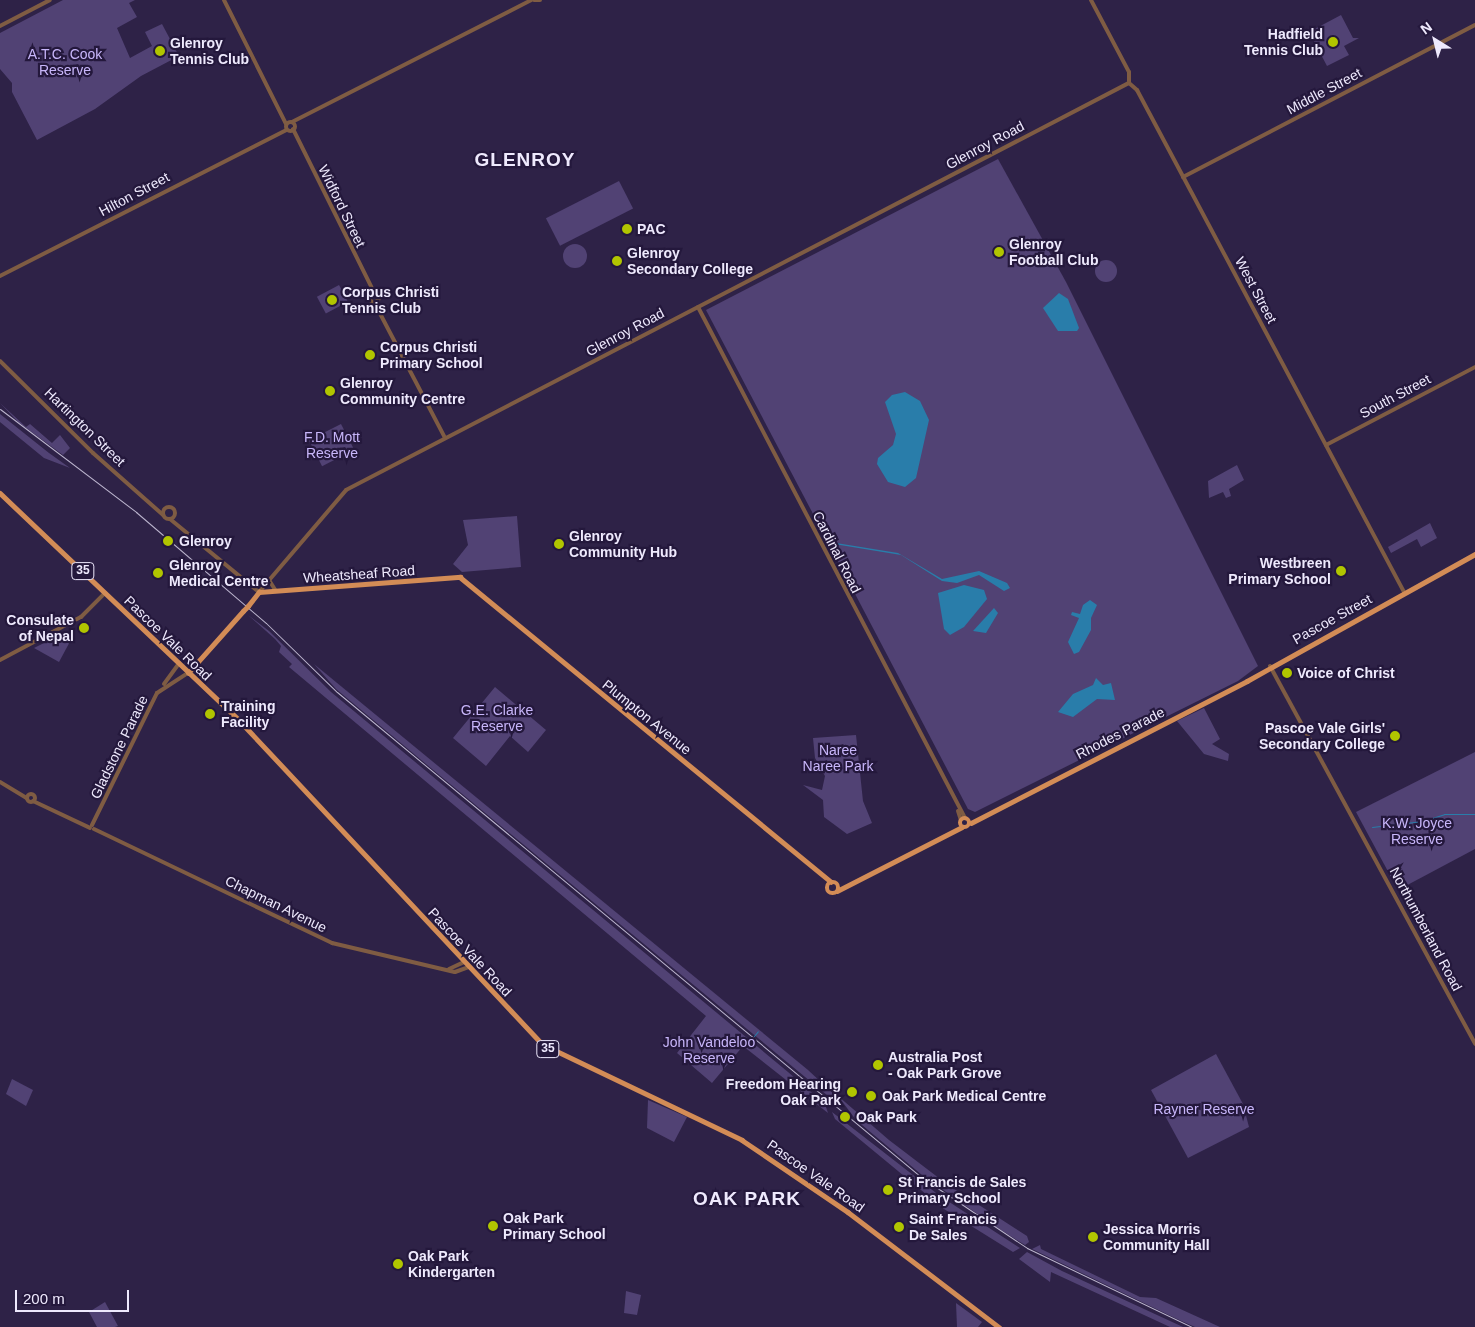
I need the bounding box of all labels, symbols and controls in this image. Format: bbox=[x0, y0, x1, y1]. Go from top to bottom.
north arrow bbox=[1410, 15, 1460, 65]
text: N bbox=[1417, 18, 1435, 37]
place label: Hadfield Tennis Club bbox=[1244, 26, 1323, 58]
place label: Glenroy Tennis Club bbox=[170, 35, 249, 68]
marker: Hadfield Tennis Club bbox=[1327, 36, 1339, 48]
marker: Glenroy Tennis Club bbox=[154, 45, 166, 57]
park label: A.T.C. Cook Reserve bbox=[28, 46, 102, 78]
street label: Middle Street bbox=[1284, 64, 1364, 118]
street label: Glenroy Road bbox=[943, 117, 1027, 173]
district label: GLENROY bbox=[474, 149, 576, 171]
street label: Widford Street bbox=[315, 162, 369, 250]
street label: Hilton Street bbox=[96, 169, 172, 219]
place label: PAC bbox=[637, 221, 666, 237]
marker: PAC bbox=[621, 223, 633, 235]
place label: Glenroy Football Club bbox=[1009, 236, 1098, 268]
place label: Glenroy Secondary College bbox=[627, 245, 753, 278]
marker: Glenroy Football Club bbox=[993, 246, 1005, 258]
street label: West Street bbox=[1231, 254, 1281, 326]
marker: Glenroy Secondary College bbox=[611, 255, 623, 267]
place label: Corpus Christi Tennis Club bbox=[342, 284, 439, 316]
marker: Corpus Christi Tennis Club bbox=[326, 294, 338, 306]
street label: Glenroy Road bbox=[583, 304, 667, 360]
place label: Corpus Christi Primary School bbox=[380, 339, 483, 372]
marker: Corpus Christi Primary School bbox=[364, 349, 376, 361]
street label: South Street bbox=[1357, 370, 1433, 422]
place label: Glenroy Community Centre bbox=[340, 375, 465, 408]
street label: Hartington Street bbox=[41, 384, 129, 470]
marker: Glenroy Community Centre bbox=[324, 385, 336, 397]
park label: F.D. Mott Reserve bbox=[304, 429, 360, 462]
street label: Cardinal Road bbox=[809, 508, 865, 596]
place label: Glenroy Community Hub bbox=[569, 528, 677, 560]
place label: Glenroy bbox=[179, 533, 232, 549]
marker: Glenroy bbox=[161, 534, 175, 548]
marker: Glenroy Community Hub bbox=[553, 538, 565, 550]
place label: Westbreen Primary School bbox=[1228, 555, 1331, 588]
place label: Glenroy Medical Centre bbox=[169, 557, 269, 590]
road number: 35 bbox=[70, 562, 96, 580]
street label: Wheatsheaf Road bbox=[303, 562, 415, 586]
marker: Westbreen Primary School bbox=[1335, 565, 1347, 577]
marker: Glenroy Medical Centre bbox=[151, 566, 165, 580]
street label: Pascoe Street bbox=[1289, 590, 1375, 648]
street label: Pascoe Vale Road bbox=[121, 592, 215, 684]
place label: Consulate of Nepal bbox=[6, 612, 74, 644]
marker: Consulate of Nepal bbox=[78, 622, 90, 634]
place label: Voice of Christ bbox=[1297, 665, 1395, 681]
marker: Voice of Christ bbox=[1281, 667, 1293, 679]
street label: Plumpton Avenue bbox=[599, 676, 695, 758]
street label: Gladstone Parade bbox=[87, 693, 151, 801]
place label: Training Facility bbox=[221, 698, 275, 730]
park label: G.E. Clarke Reserve bbox=[461, 702, 533, 734]
street label: Rhodes Parade bbox=[1073, 703, 1167, 763]
marker: Training Facility bbox=[203, 707, 217, 721]
place label: Pascoe Vale Girls' Secondary College bbox=[1259, 720, 1385, 752]
marker: Pascoe Vale Girls' Secondary College bbox=[1389, 730, 1401, 742]
park label: Naree Naree Park bbox=[803, 742, 873, 774]
park label: K.W. Joyce Reserve bbox=[1382, 815, 1452, 848]
street label: Northumberland Road bbox=[1386, 864, 1466, 994]
street label: Chapman Avenue bbox=[222, 872, 330, 936]
street label: Pascoe Vale Road bbox=[425, 904, 515, 1000]
park label: John Vandeloo Reserve bbox=[663, 1034, 755, 1066]
road number: 35 bbox=[536, 1040, 560, 1058]
place label: Australia Post - Oak Park Grove bbox=[888, 1049, 1002, 1082]
marker: Australia Post - Oak Park Grove bbox=[872, 1059, 884, 1071]
place label: Freedom Hearing Oak Park bbox=[726, 1076, 841, 1108]
marker: Freedom Hearing Oak Park bbox=[845, 1085, 859, 1099]
place label: Oak Park Medical Centre bbox=[882, 1088, 1046, 1104]
marker: Oak Park Medical Centre bbox=[864, 1089, 878, 1103]
park label: Rayner Reserve bbox=[1153, 1101, 1255, 1117]
place label: Oak Park bbox=[856, 1109, 917, 1125]
marker: Oak Park bbox=[838, 1110, 852, 1124]
street label: Pascoe Vale Road bbox=[764, 1136, 868, 1216]
place label: St Francis de Sales Primary School bbox=[898, 1174, 1026, 1206]
marker: St Francis de Sales Primary School bbox=[882, 1184, 894, 1196]
district label: OAK PARK bbox=[692, 1188, 802, 1210]
place label: Oak Park Primary School bbox=[503, 1210, 606, 1242]
place label: Saint Francis De Sales bbox=[909, 1211, 997, 1244]
marker: Oak Park Primary School bbox=[487, 1220, 499, 1232]
marker: Saint Francis De Sales bbox=[893, 1221, 905, 1233]
place label: Jessica Morris Community Hall bbox=[1103, 1221, 1210, 1254]
marker: Jessica Morris Community Hall bbox=[1087, 1231, 1099, 1243]
place label: Oak Park Kindergarten bbox=[408, 1248, 495, 1280]
marker: Oak Park Kindergarten bbox=[392, 1258, 404, 1270]
scale bar bbox=[18, 1280, 131, 1312]
text: 200 m bbox=[23, 1290, 65, 1307]

